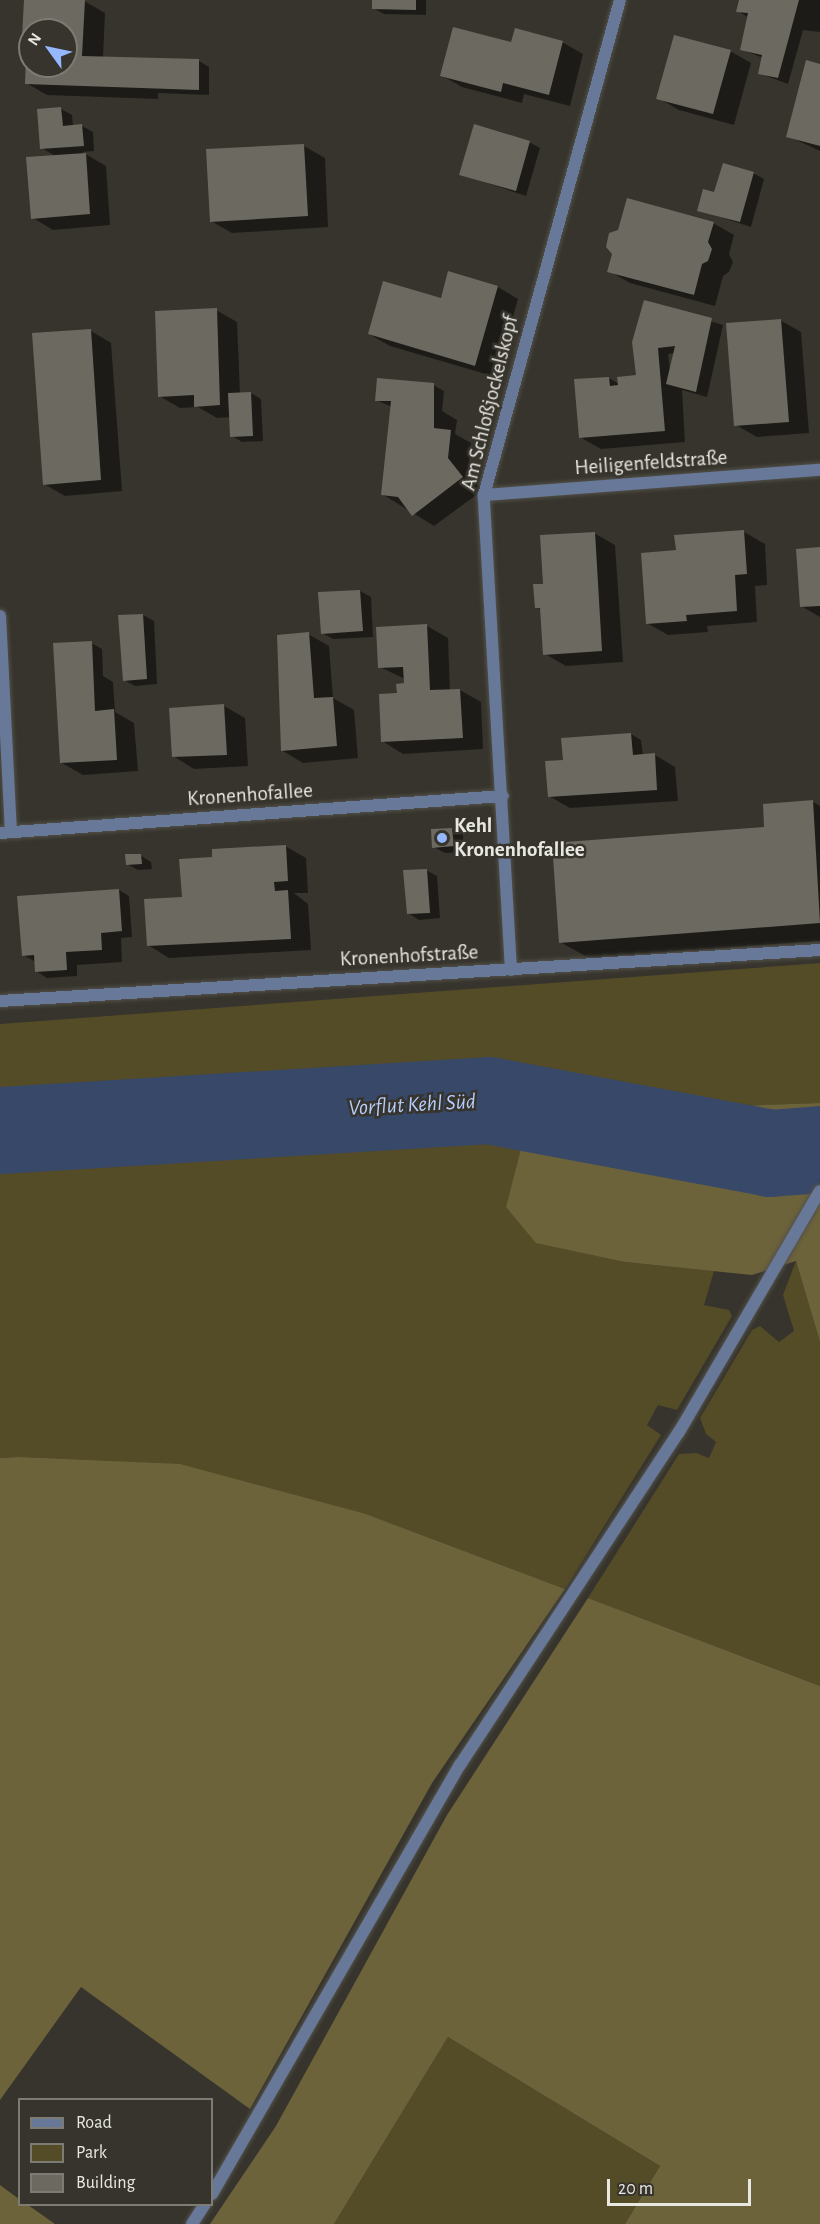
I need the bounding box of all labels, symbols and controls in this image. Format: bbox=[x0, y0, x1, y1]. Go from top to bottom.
north arrow bbox=[18, 18, 78, 78]
text: N bbox=[25, 30, 44, 48]
street label: Am Schloßjockelskopf bbox=[456, 313, 524, 493]
street label: Heiligenfeldstraße bbox=[574, 445, 728, 481]
street label: Kronenhofallee bbox=[186, 778, 314, 812]
place label: Kehl Kronenhofallee bbox=[454, 813, 585, 863]
marker: Kehl Kronenhofallee bbox=[435, 831, 449, 845]
street label: Kronenhofstraße bbox=[339, 940, 479, 972]
water label: Vorflut Kehl Süd bbox=[348, 1088, 476, 1122]
legend bbox=[18, 2098, 213, 2206]
text: Road bbox=[76, 2114, 112, 2132]
text: Park bbox=[76, 2144, 107, 2162]
scale bar bbox=[610, 2167, 754, 2205]
text: Building bbox=[76, 2174, 135, 2192]
text: 20 m bbox=[618, 2180, 653, 2198]

